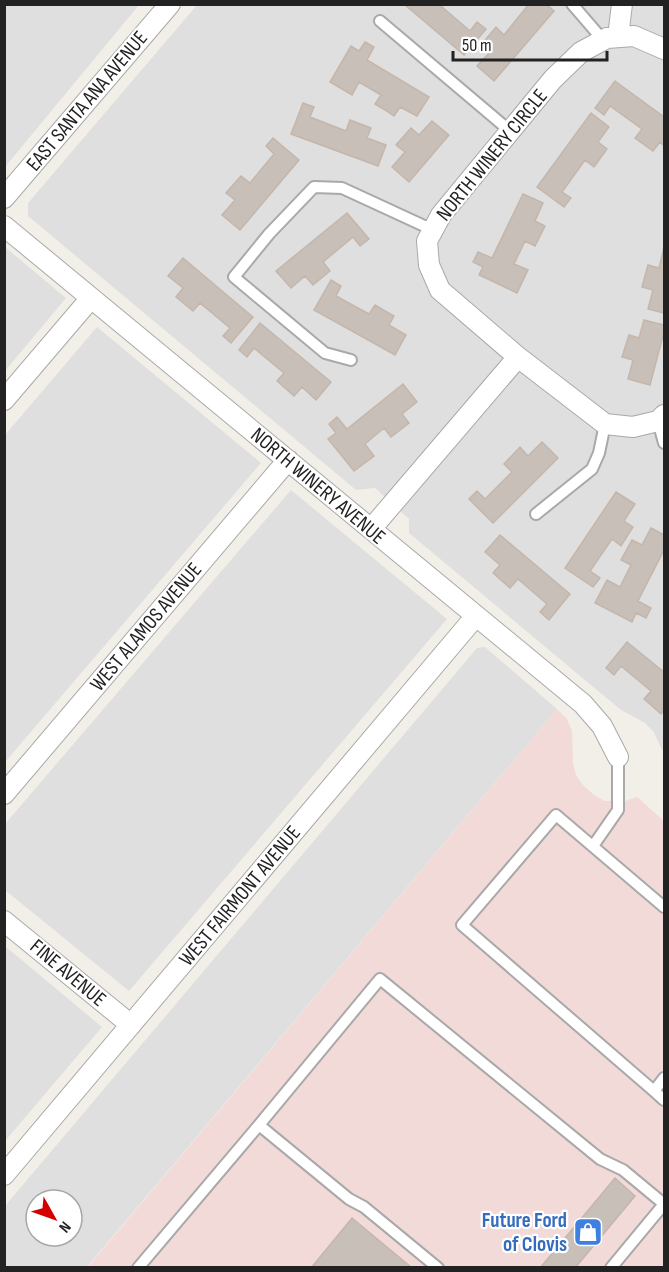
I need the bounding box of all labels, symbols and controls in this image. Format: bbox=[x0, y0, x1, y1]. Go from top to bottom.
scale bar bbox=[453, 24, 608, 62]
street label: EAST SANTA ANA AVENUE bbox=[21, 26, 153, 176]
text: 50 m bbox=[462, 35, 492, 56]
street label: NORTH WINERY CIRCLE bbox=[431, 84, 553, 226]
street label: NORTH WINERY AVENUE bbox=[246, 422, 390, 550]
street label: WEST ALAMOS AVENUE bbox=[85, 558, 207, 696]
street label: WEST FAIRMONT AVENUE bbox=[174, 821, 306, 971]
street label: FINE AVENUE bbox=[25, 934, 111, 1012]
north arrow bbox=[24, 1188, 84, 1248]
place label: Future Ford of Clovis bbox=[482, 1208, 567, 1257]
shop icon: Future Ford of Clovis bbox=[572, 1216, 604, 1248]
text: N bbox=[54, 1217, 74, 1236]

